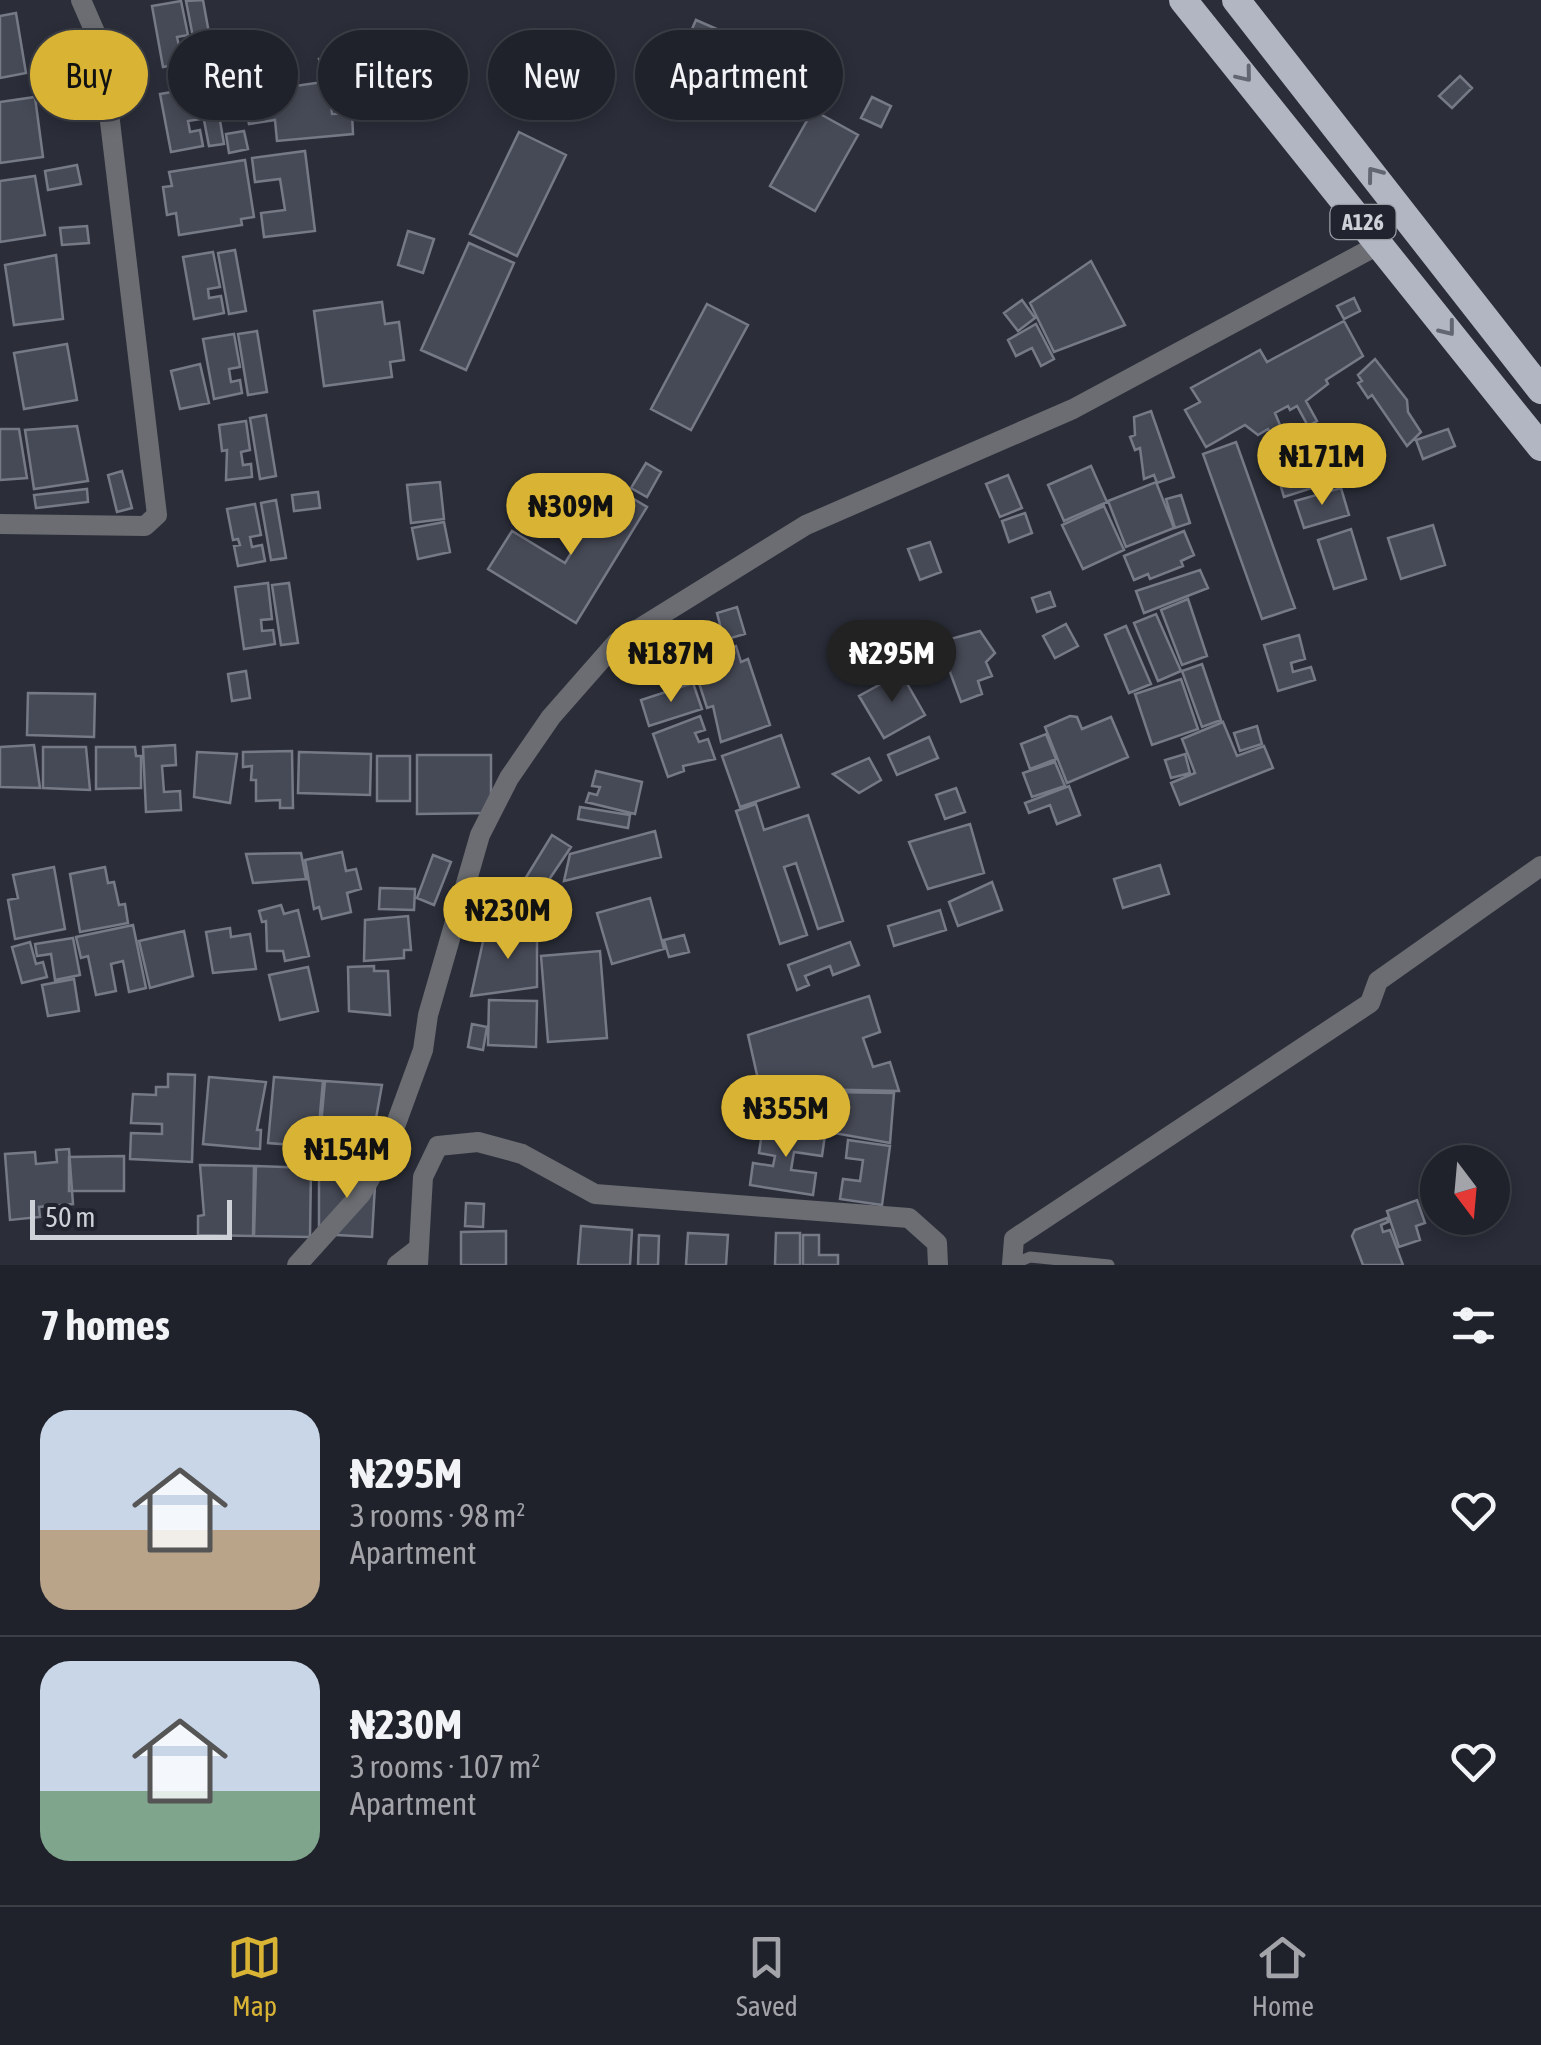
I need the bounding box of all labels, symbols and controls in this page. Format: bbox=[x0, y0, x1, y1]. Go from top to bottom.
chip: Buy bbox=[30, 30, 148, 120]
chip: Rent bbox=[168, 30, 298, 120]
chip: Filters bbox=[318, 30, 468, 120]
chip: New bbox=[488, 30, 615, 120]
chip: Apartment bbox=[635, 30, 843, 120]
one-way arrow bbox=[1233, 63, 1251, 81]
one-way arrow bbox=[1369, 167, 1386, 185]
road number: A126 bbox=[1330, 205, 1396, 239]
one-way arrow bbox=[1436, 318, 1454, 336]
pin: ₦171M bbox=[1252, 423, 1392, 508]
text: ₦171M bbox=[1279, 437, 1365, 474]
pin: ₦309M bbox=[501, 473, 641, 558]
text: ₦309M bbox=[528, 487, 614, 524]
pin: ₦187M bbox=[601, 620, 741, 705]
pin: ₦295M bbox=[822, 620, 962, 705]
text: ₦187M bbox=[628, 634, 714, 671]
text: ₦295M bbox=[849, 634, 935, 671]
pin: ₦230M bbox=[438, 877, 578, 962]
text: ₦230M bbox=[465, 891, 551, 928]
pin: ₦355M bbox=[716, 1075, 856, 1160]
text: ₦355M bbox=[743, 1089, 829, 1126]
pin: ₦154M bbox=[277, 1116, 417, 1201]
text: ₦154M bbox=[304, 1130, 390, 1167]
north arrow bbox=[1420, 1145, 1510, 1235]
map controls bbox=[1420, 1145, 1510, 1235]
scale bar bbox=[30, 1195, 232, 1240]
text: 50 m bbox=[45, 1201, 95, 1233]
icon: filters bbox=[1446, 1298, 1501, 1353]
text: 7 homes bbox=[40, 1301, 170, 1349]
text: ₦295M bbox=[350, 1449, 462, 1497]
icon: home bbox=[120, 1450, 240, 1570]
icon: heart bbox=[1446, 1483, 1501, 1538]
text: 3 rooms · 98 m² bbox=[350, 1497, 525, 1534]
text: Apartment bbox=[350, 1534, 476, 1571]
text: ₦230M bbox=[350, 1700, 462, 1748]
icon: home bbox=[120, 1701, 240, 1821]
icon: heart bbox=[1446, 1734, 1501, 1789]
text: 3 rooms · 107 m² bbox=[350, 1748, 540, 1785]
text: Apartment bbox=[350, 1785, 476, 1822]
tab: Map bbox=[227, 1930, 282, 2022]
tab: Saved bbox=[736, 1930, 798, 2022]
tab: Home bbox=[1252, 1930, 1314, 2022]

